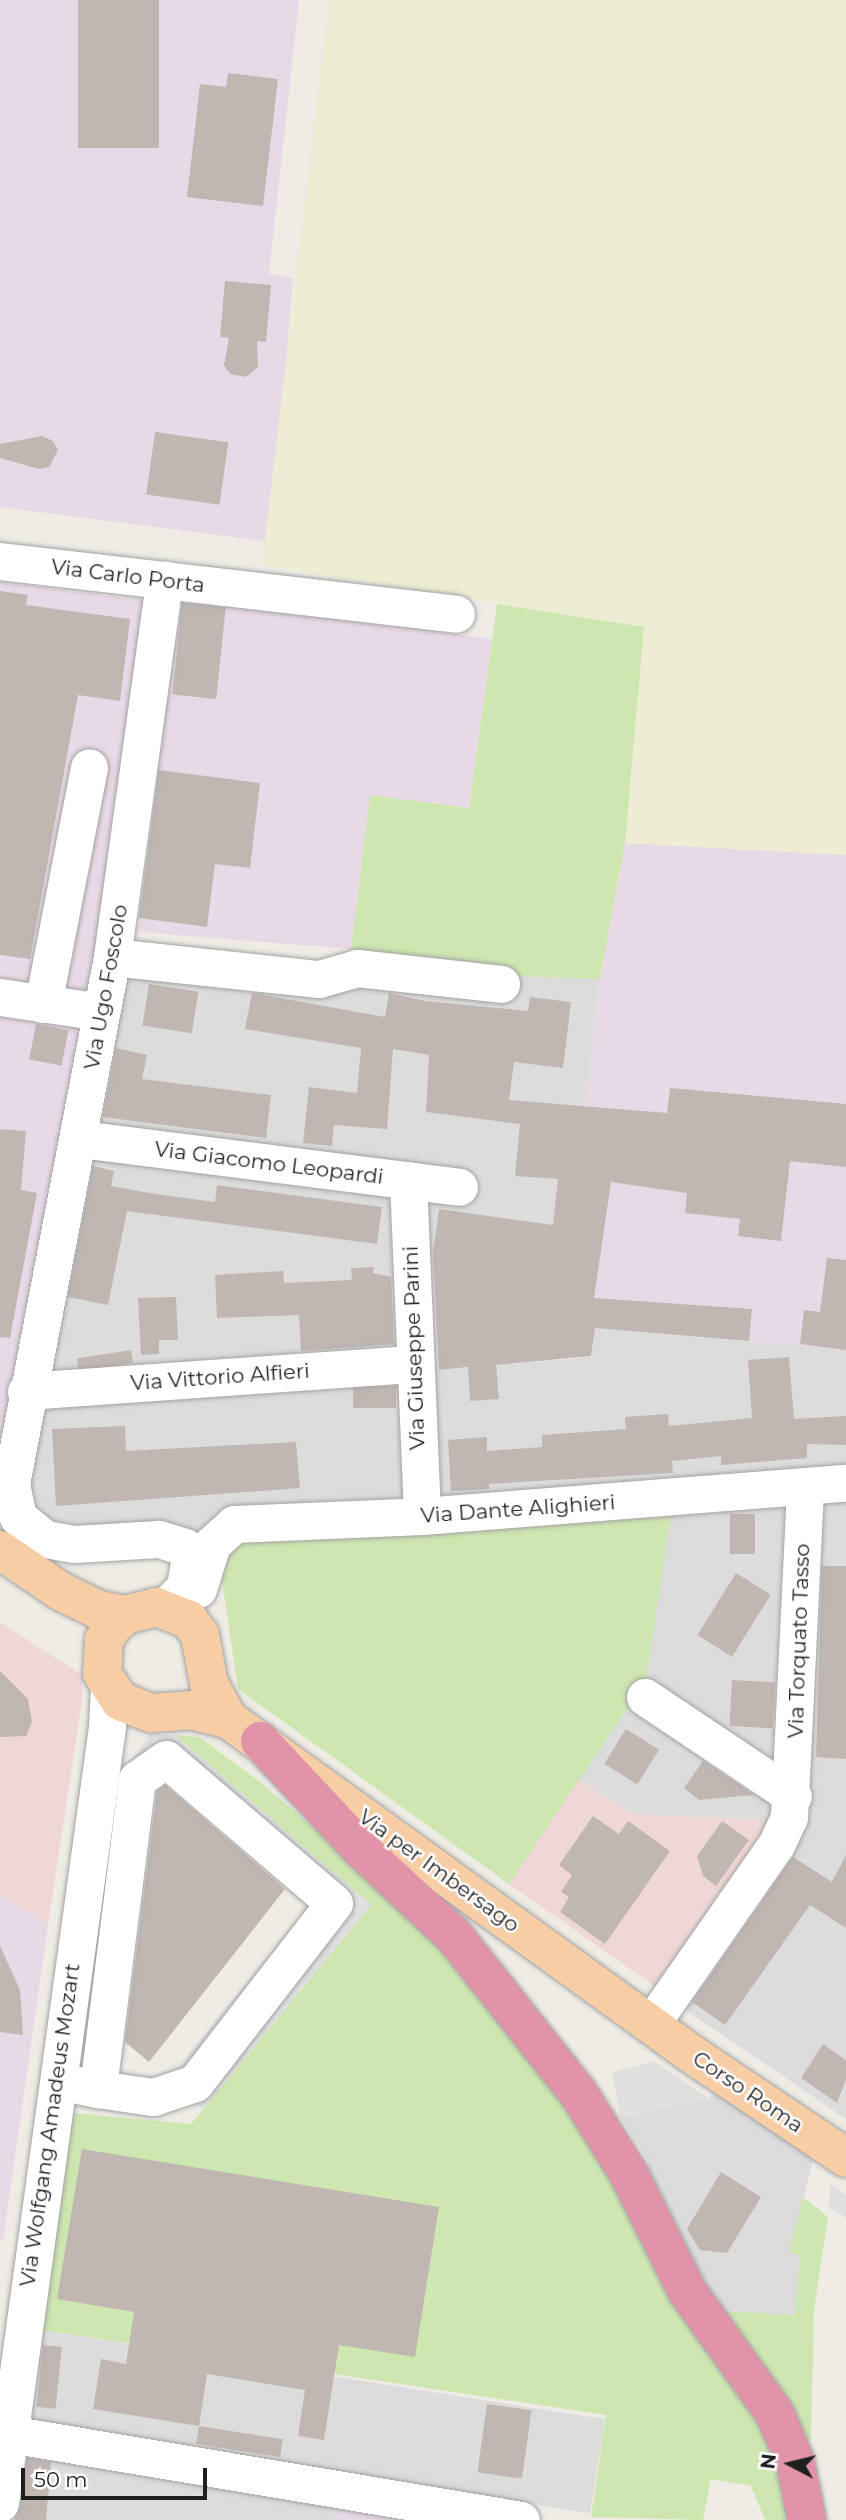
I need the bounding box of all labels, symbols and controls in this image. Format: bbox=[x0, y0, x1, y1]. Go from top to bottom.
street label: Via Carlo Porta bbox=[50, 554, 206, 598]
street label: Via Ugo Foscolo bbox=[79, 902, 133, 1072]
street label: Via Giacomo Leopardi bbox=[153, 1136, 385, 1190]
street label: Via Giuseppe Parini bbox=[398, 1245, 430, 1451]
street label: Via Vittorio Alfieri bbox=[130, 1358, 310, 1396]
street label: Via Dante Alighieri bbox=[420, 1490, 616, 1528]
street label: Via Torquato Tasso bbox=[783, 1543, 815, 1739]
street label: Via per Imbersago bbox=[354, 1804, 524, 1938]
street label: Via Wolfgang Amadeus Mozart bbox=[15, 1962, 85, 2288]
street label: Corso Roma bbox=[688, 2046, 808, 2138]
north arrow bbox=[755, 2429, 825, 2499]
text: N bbox=[756, 2452, 781, 2470]
scale bar bbox=[24, 2454, 210, 2498]
text: 50 m bbox=[34, 2467, 88, 2492]

